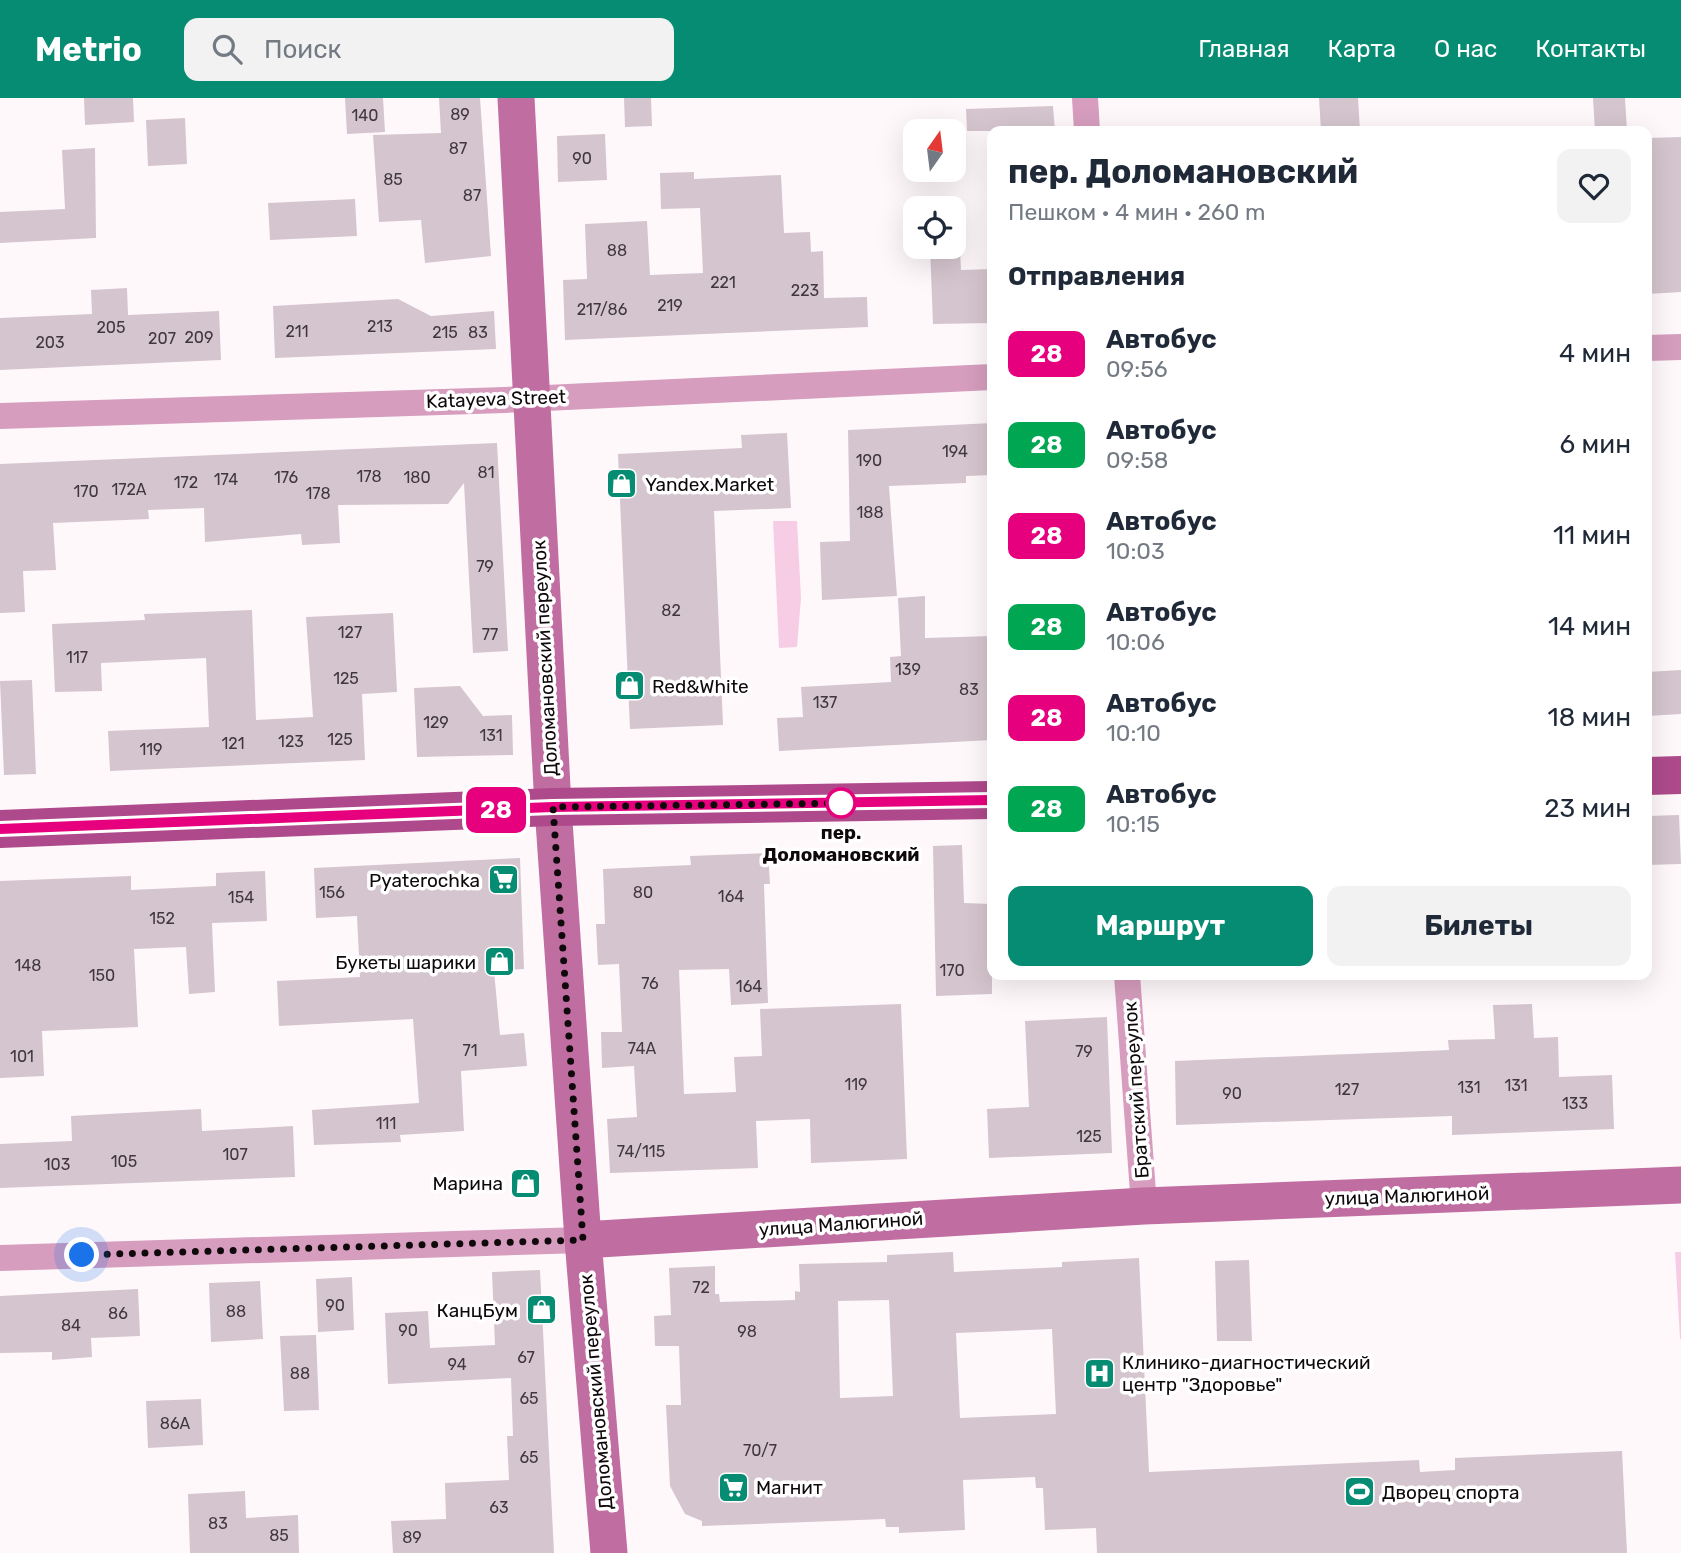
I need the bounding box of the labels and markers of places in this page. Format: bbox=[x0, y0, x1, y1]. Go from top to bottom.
shop icon: Yandex.Market bbox=[605, 467, 639, 501]
place label: Yandex.Market bbox=[645, 473, 775, 496]
shop icon: Red&White bbox=[612, 669, 646, 703]
place label: Red&White bbox=[652, 675, 749, 698]
marker: пер. Доломановский bbox=[826, 788, 856, 818]
place label: пер. Доломановский bbox=[763, 821, 919, 866]
supermarket icon: Pyaterochka bbox=[486, 863, 520, 897]
place label: Pyaterochka bbox=[369, 869, 480, 892]
shop icon: Букеты шарики bbox=[482, 945, 516, 979]
place label: Букеты шарики bbox=[335, 951, 476, 974]
shop icon: Марина bbox=[509, 1166, 543, 1200]
place label: Марина bbox=[432, 1172, 503, 1195]
shop icon: КанцБум bbox=[524, 1293, 558, 1327]
place label: КанцБум bbox=[437, 1299, 518, 1322]
place label: Клинико-диагностический центр "Здоровье" bbox=[1122, 1351, 1371, 1396]
hospital icon: Клинико-диагностический центр "Здоровье" bbox=[1082, 1356, 1116, 1390]
supermarket icon: Магнит bbox=[716, 1470, 750, 1504]
sports icon: Дворец спорта bbox=[1342, 1475, 1376, 1509]
place label: Магнит bbox=[756, 1476, 823, 1499]
place label: Дворец спорта bbox=[1382, 1481, 1520, 1504]

